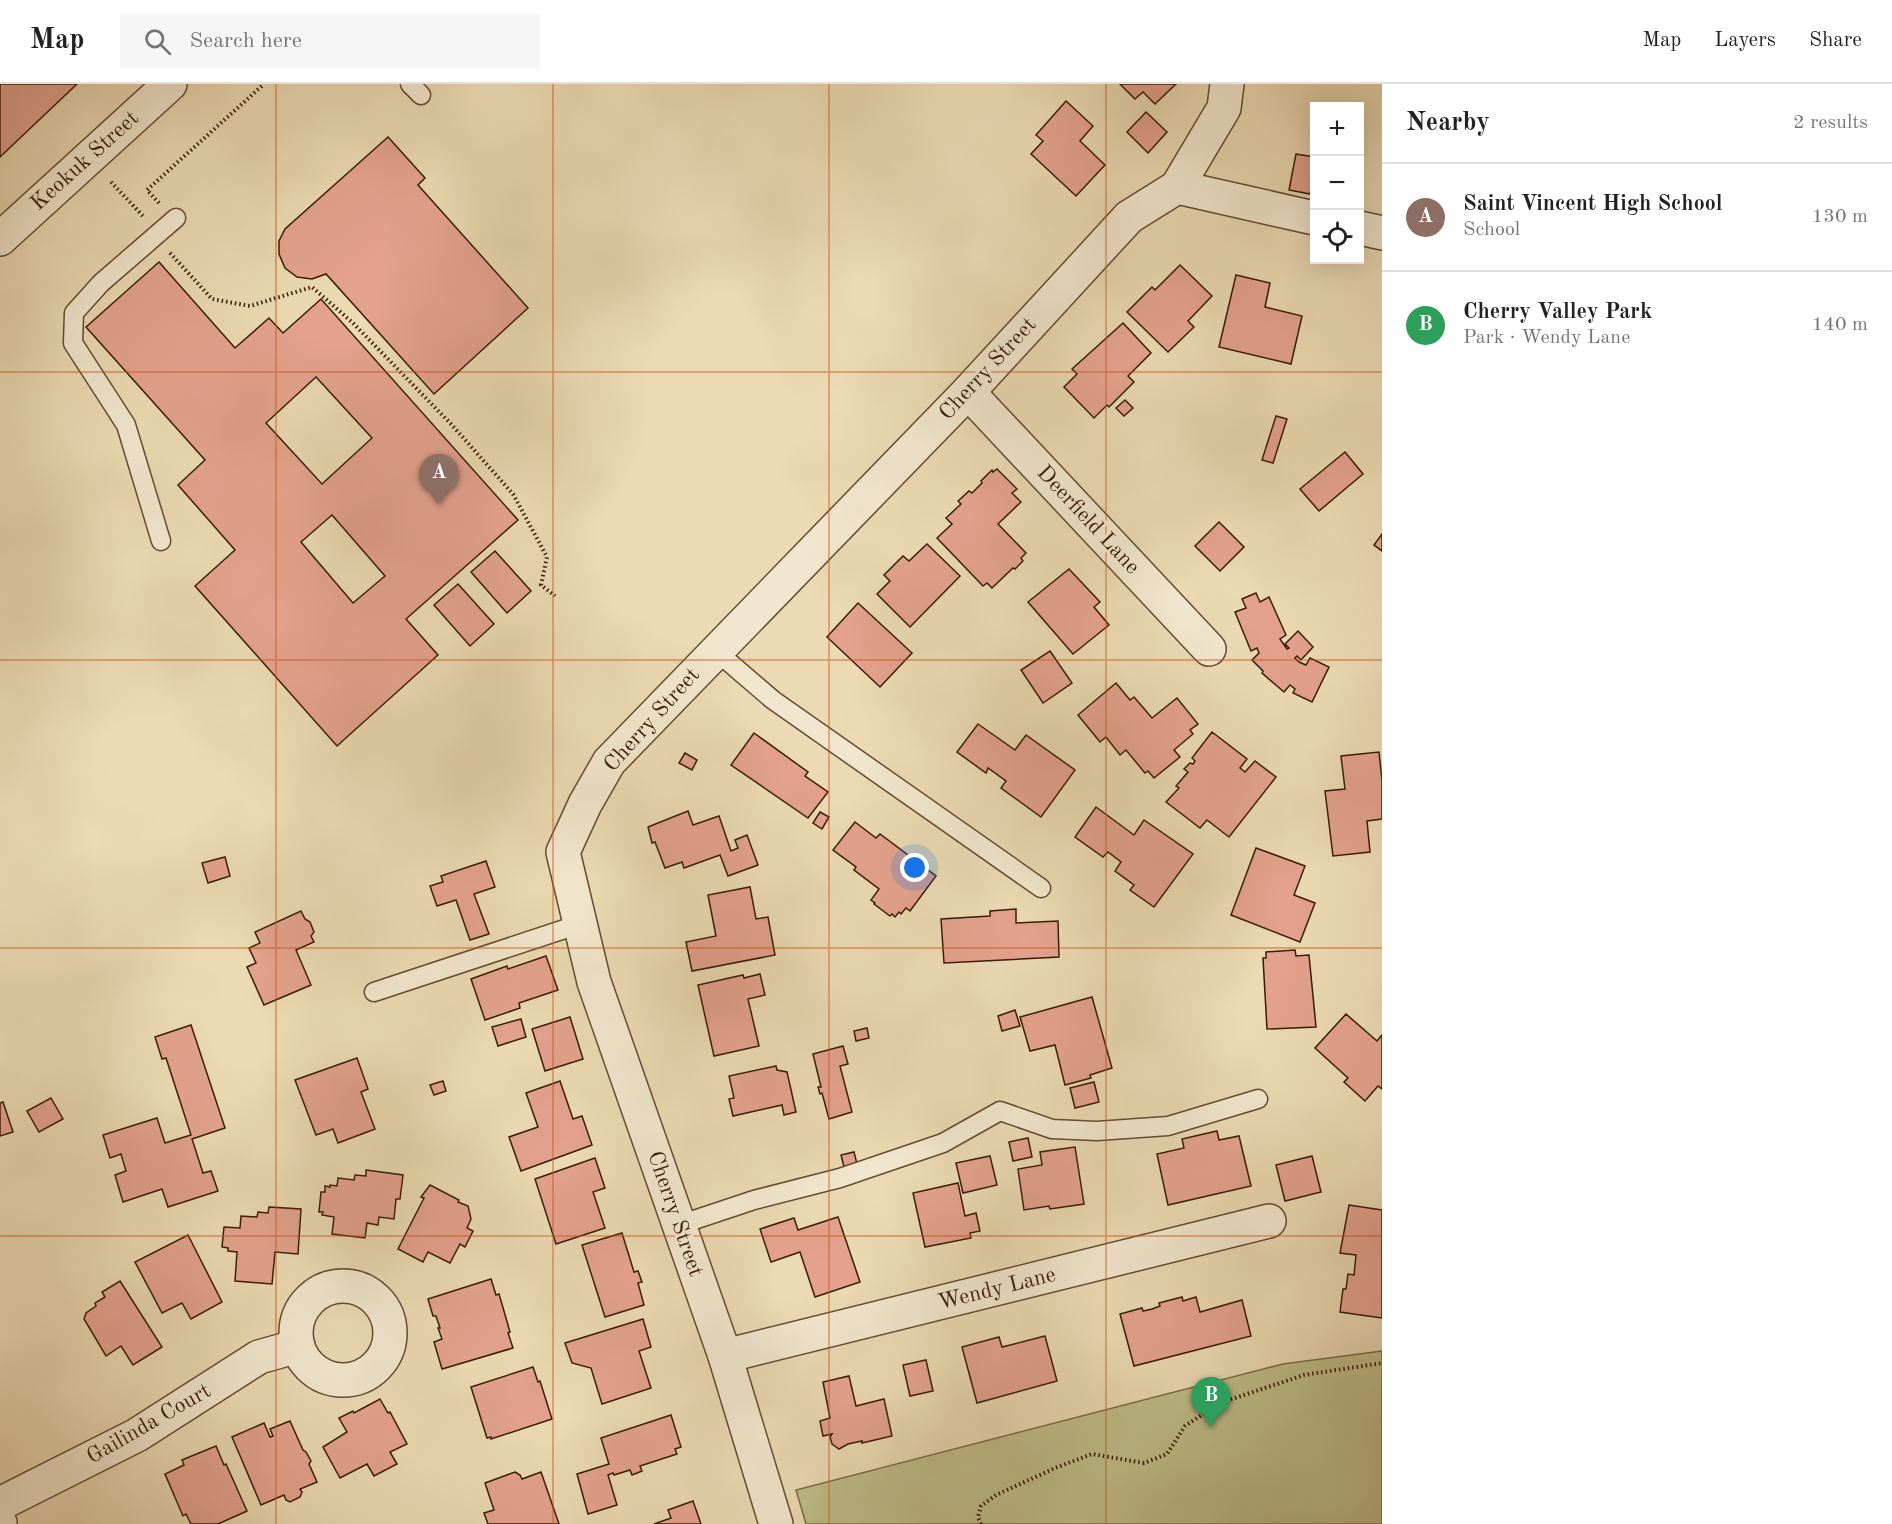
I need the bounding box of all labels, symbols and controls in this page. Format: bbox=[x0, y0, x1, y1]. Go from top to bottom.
search box bbox=[120, 14, 540, 68]
icon: search bbox=[141, 25, 174, 58]
text: Map bbox=[30, 27, 84, 55]
text: Search here bbox=[189, 30, 302, 52]
text: Map bbox=[1642, 30, 1681, 51]
text: Layers bbox=[1714, 30, 1776, 51]
text: Share bbox=[1809, 30, 1862, 51]
map controls bbox=[1310, 102, 1364, 264]
button: + bbox=[1310, 102, 1364, 156]
street label: Keokuk Street bbox=[27, 107, 143, 215]
text: Nearby bbox=[1406, 110, 1490, 136]
text: 2 results bbox=[1793, 113, 1868, 133]
button: − bbox=[1310, 156, 1364, 210]
text: Saint Vincent High School bbox=[1463, 193, 1723, 215]
text: A bbox=[1418, 207, 1433, 227]
text: 130 m bbox=[1812, 207, 1868, 227]
button: locate bbox=[1310, 210, 1364, 264]
text: School bbox=[1463, 220, 1520, 240]
text: Cherry Valley Park bbox=[1463, 301, 1652, 323]
street label: Cherry Street bbox=[935, 314, 1041, 424]
text: B bbox=[1418, 315, 1433, 335]
text: 140 m bbox=[1812, 315, 1868, 335]
text: Park · Wendy Lane bbox=[1463, 328, 1630, 348]
pin: A bbox=[420, 454, 458, 504]
street label: Deerfield Lane bbox=[1032, 462, 1144, 578]
street label: Cherry Street bbox=[600, 664, 704, 776]
your location bbox=[900, 853, 929, 882]
street label: Cherry Street bbox=[643, 1148, 707, 1280]
street label: Wendy Lane bbox=[936, 1264, 1058, 1314]
pin: B bbox=[1192, 1378, 1230, 1427]
street label: Gailinda Court bbox=[83, 1380, 215, 1468]

